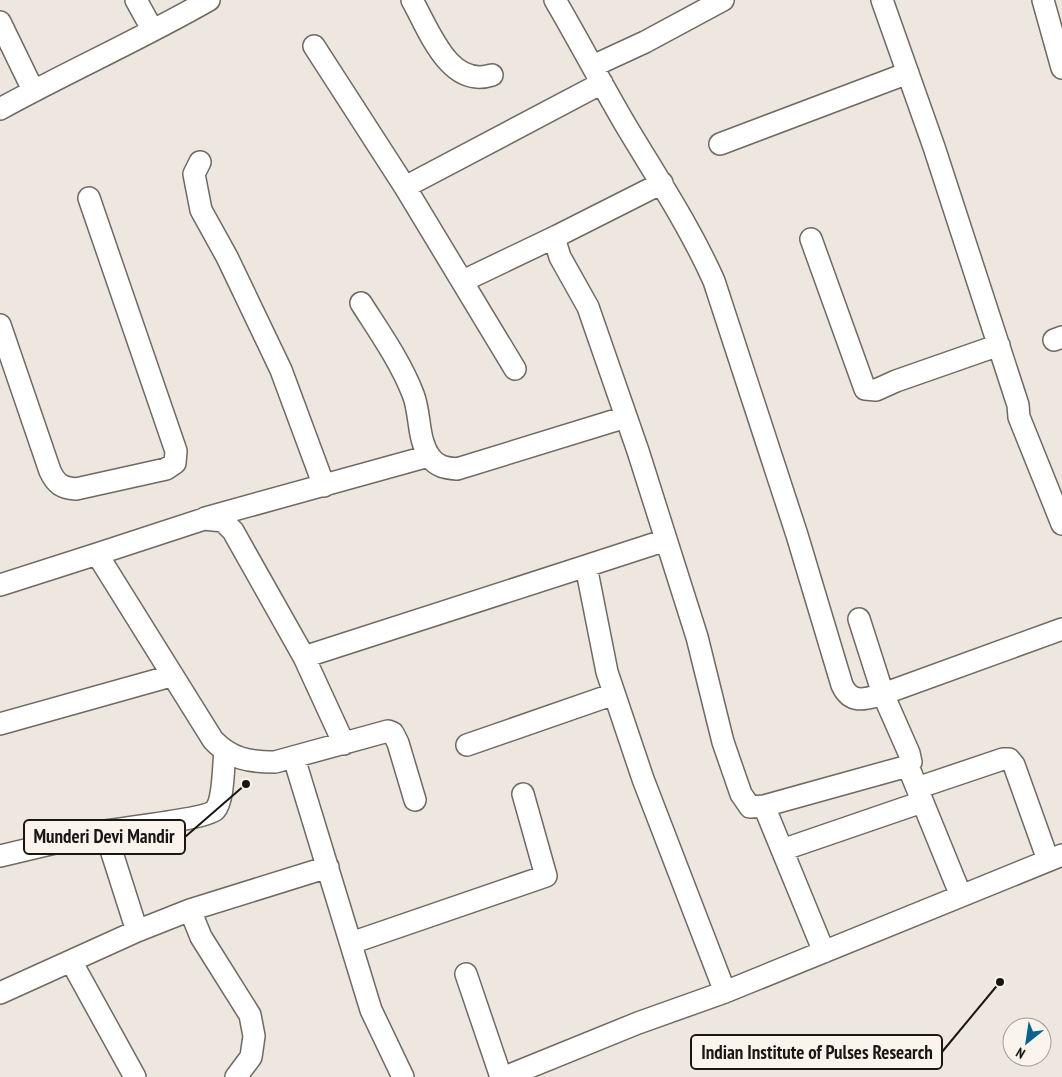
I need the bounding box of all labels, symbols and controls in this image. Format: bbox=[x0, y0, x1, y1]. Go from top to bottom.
callout: Munderi Devi Mandir bbox=[24, 820, 185, 854]
text: Munderi Devi Mandir bbox=[33, 824, 175, 848]
north arrow bbox=[1002, 1017, 1052, 1067]
callout: Indian Institute of Pulses Research bbox=[691, 1035, 942, 1069]
text: Indian Institute of Pulses Research bbox=[701, 1040, 933, 1064]
text: N bbox=[1013, 1044, 1028, 1063]

